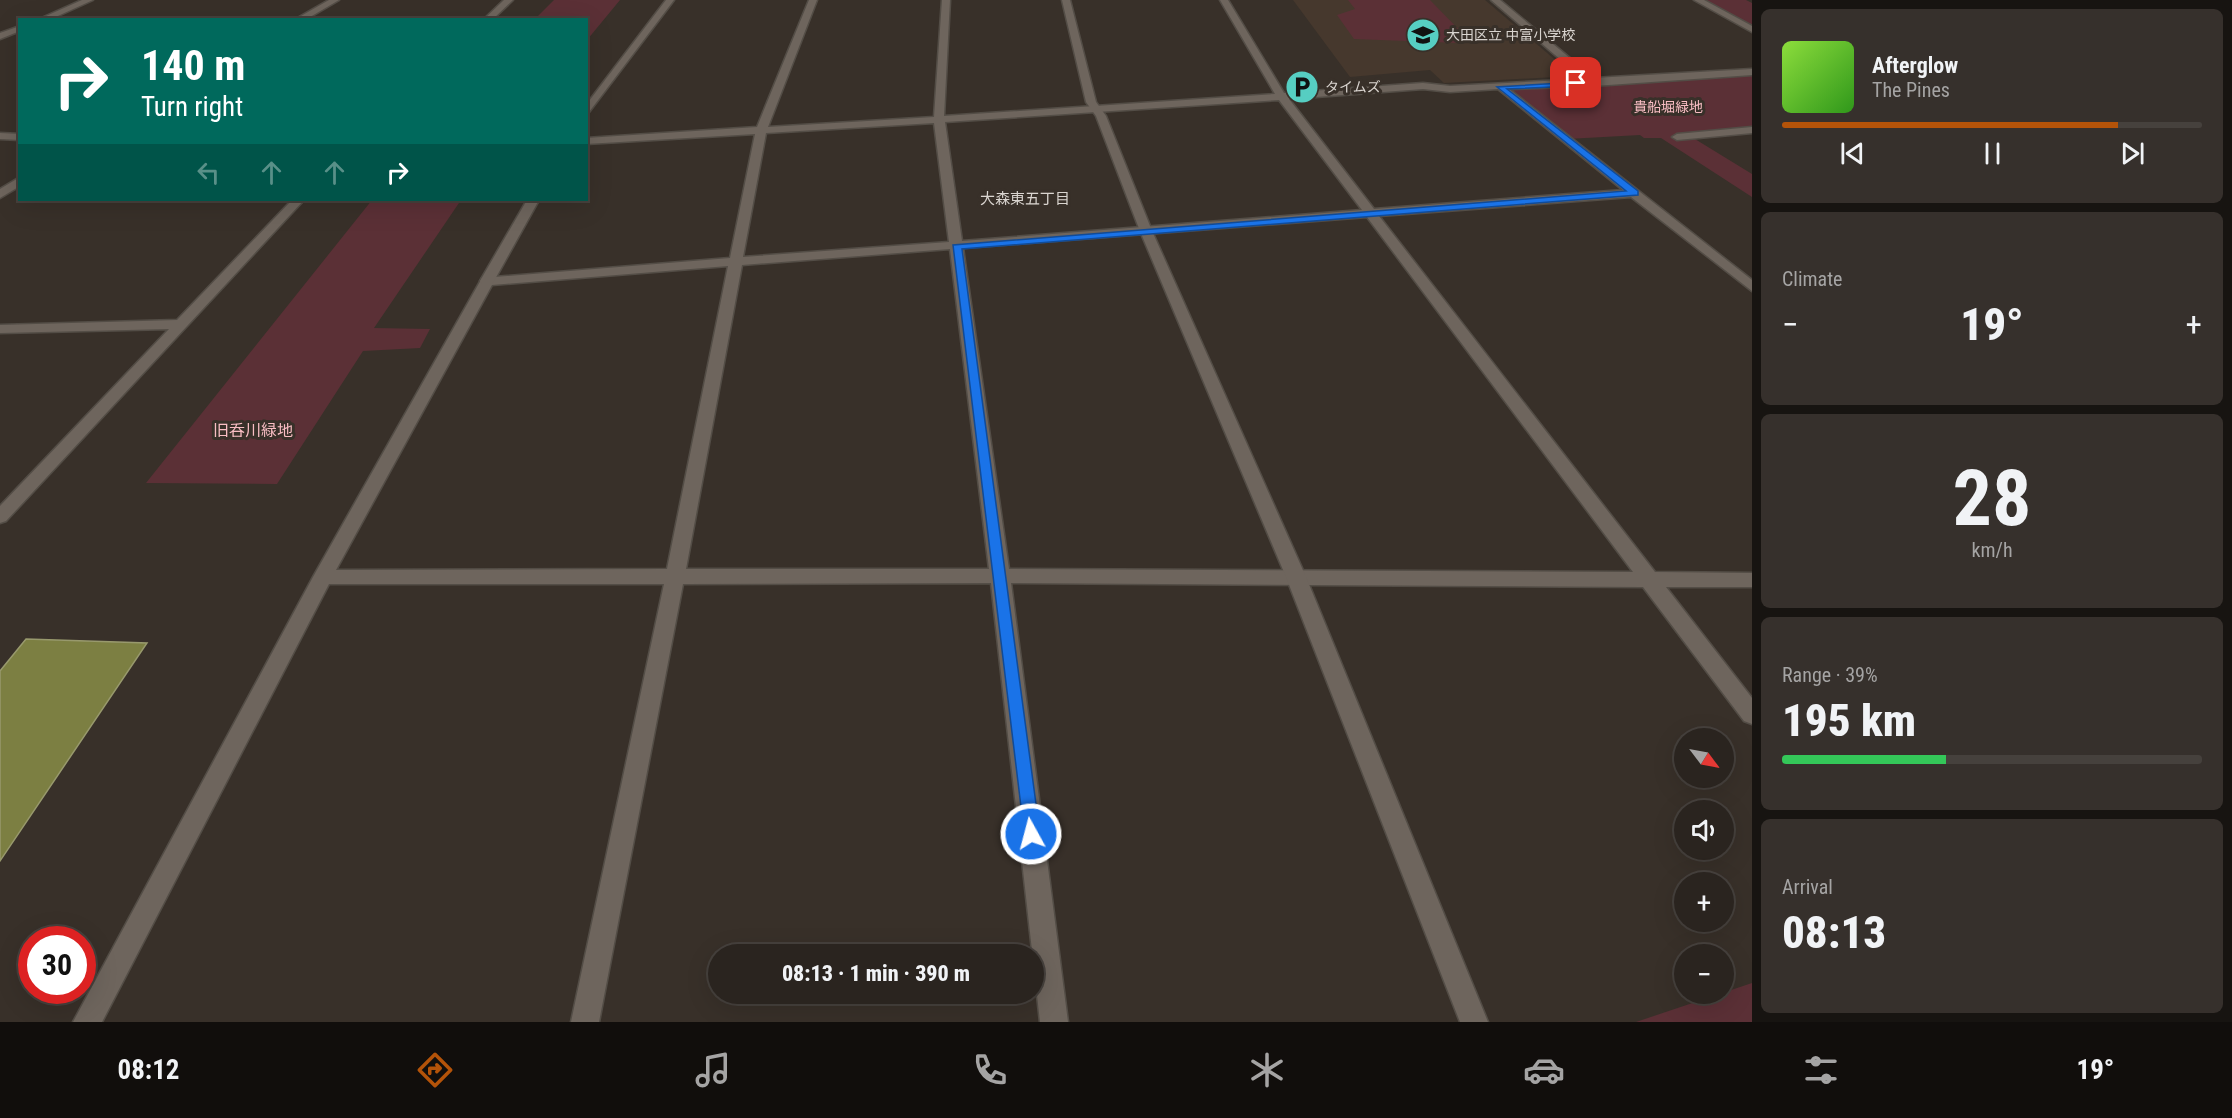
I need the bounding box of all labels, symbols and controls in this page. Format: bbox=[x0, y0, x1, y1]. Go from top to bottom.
school or university icon: 大田区立 中富小学校 bbox=[1405, 17, 1441, 53]
place label: 大田区立 中富小学校 bbox=[1446, 27, 1575, 43]
text: 140 m bbox=[141, 41, 246, 90]
icon: right bbox=[42, 42, 120, 120]
text: Afterglow bbox=[1872, 53, 1958, 78]
pin bbox=[1550, 57, 1601, 108]
icon: arrive bbox=[1559, 66, 1592, 99]
parking icon: タイムズ bbox=[1284, 69, 1320, 105]
text: The Pines bbox=[1872, 78, 1950, 102]
place label: タイムズ bbox=[1325, 79, 1381, 95]
text: Turn right bbox=[141, 91, 243, 123]
park label: 貴船堀緑地 bbox=[1633, 99, 1703, 115]
icon: previous bbox=[1836, 137, 1869, 170]
icon: pause bbox=[1976, 137, 2009, 170]
icon: next bbox=[2116, 137, 2149, 170]
icon: left bbox=[192, 156, 225, 189]
icon: ahead bbox=[255, 156, 288, 189]
icon: ahead bbox=[318, 156, 351, 189]
icon: right bbox=[381, 156, 414, 189]
district label: 大森東五丁目 bbox=[980, 190, 1070, 208]
text: Climate bbox=[1782, 267, 1842, 291]
text: 19° bbox=[1960, 298, 2024, 351]
text: − bbox=[1782, 305, 1799, 344]
text: + bbox=[2186, 305, 2202, 344]
park label: 旧呑川緑地 bbox=[213, 421, 293, 440]
text: 28 bbox=[1953, 453, 2031, 544]
text: km/h bbox=[1971, 538, 2013, 562]
text: Range · 39% bbox=[1782, 663, 1878, 687]
text: 195 km bbox=[1782, 694, 1916, 747]
north arrow bbox=[1674, 728, 1734, 788]
map controls bbox=[1674, 728, 1734, 1004]
button: sound bbox=[1674, 800, 1734, 860]
position arrow bbox=[999, 802, 1063, 866]
button: + bbox=[1674, 872, 1734, 932]
text: Arrival bbox=[1782, 875, 1833, 899]
text: 08:13 bbox=[1782, 906, 1886, 959]
speed limit sign: 30 bbox=[18, 926, 96, 1004]
button: − bbox=[1674, 944, 1734, 1004]
text: 08:13 · 1 min · 390 m bbox=[782, 961, 970, 986]
icon: directions bbox=[414, 1049, 456, 1091]
icon: music bbox=[692, 1049, 734, 1091]
icon: phone bbox=[969, 1049, 1011, 1091]
icon: climate bbox=[1246, 1049, 1288, 1091]
icon: car bbox=[1523, 1049, 1565, 1091]
icon: filters bbox=[1800, 1049, 1842, 1091]
text: 08:12 bbox=[118, 1054, 179, 1086]
text: 19° bbox=[2077, 1054, 2114, 1086]

